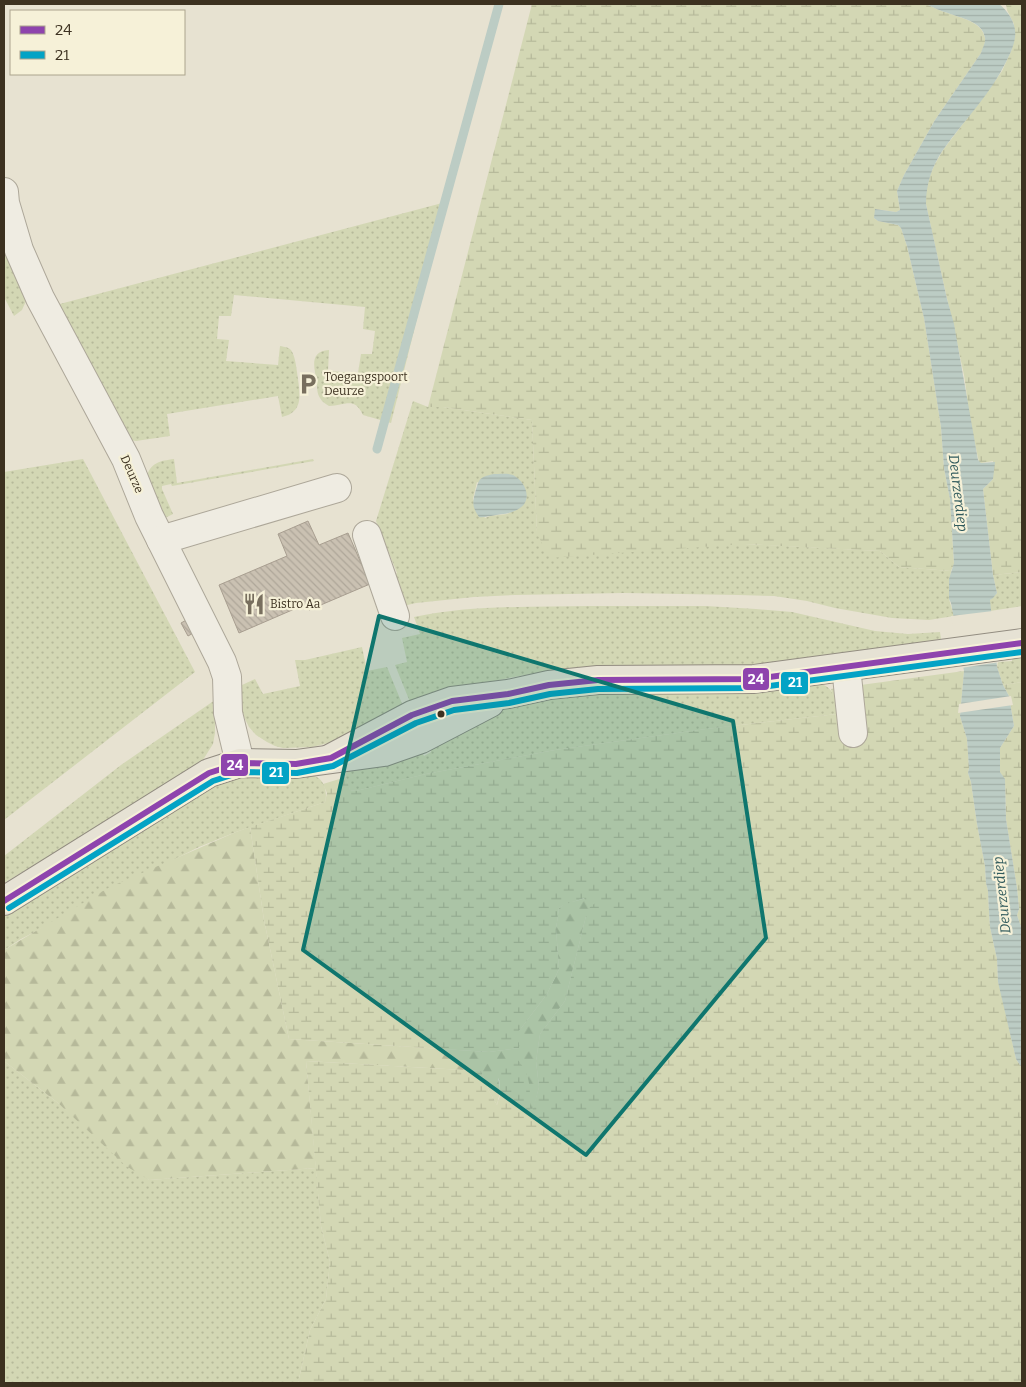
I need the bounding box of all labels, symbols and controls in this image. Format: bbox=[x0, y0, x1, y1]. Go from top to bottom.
legend bbox=[10, 10, 185, 75]
text: 24 bbox=[55, 21, 72, 39]
text: 21 bbox=[55, 46, 69, 64]
place label: Toegangspoort Deurze bbox=[324, 370, 408, 398]
parking icon: Toegangspoort Deurze bbox=[295, 371, 321, 397]
street label: Deurze bbox=[117, 453, 147, 495]
water label: Deurzerdiep bbox=[945, 453, 971, 533]
restaurant icon: Bistro Aa bbox=[241, 591, 267, 617]
place label: Bistro Aa bbox=[270, 597, 321, 611]
line badge: 24 bbox=[742, 667, 770, 691]
text: 24 bbox=[748, 671, 765, 688]
line badge: 21 bbox=[780, 671, 809, 695]
text: 21 bbox=[788, 674, 802, 691]
unlabelled marker bbox=[436, 709, 446, 719]
line badge: 24 bbox=[220, 753, 249, 777]
text: 24 bbox=[227, 757, 244, 774]
line badge: 21 bbox=[261, 761, 290, 785]
text: 21 bbox=[269, 764, 283, 781]
water label: Deurzerdiep bbox=[989, 856, 1015, 934]

